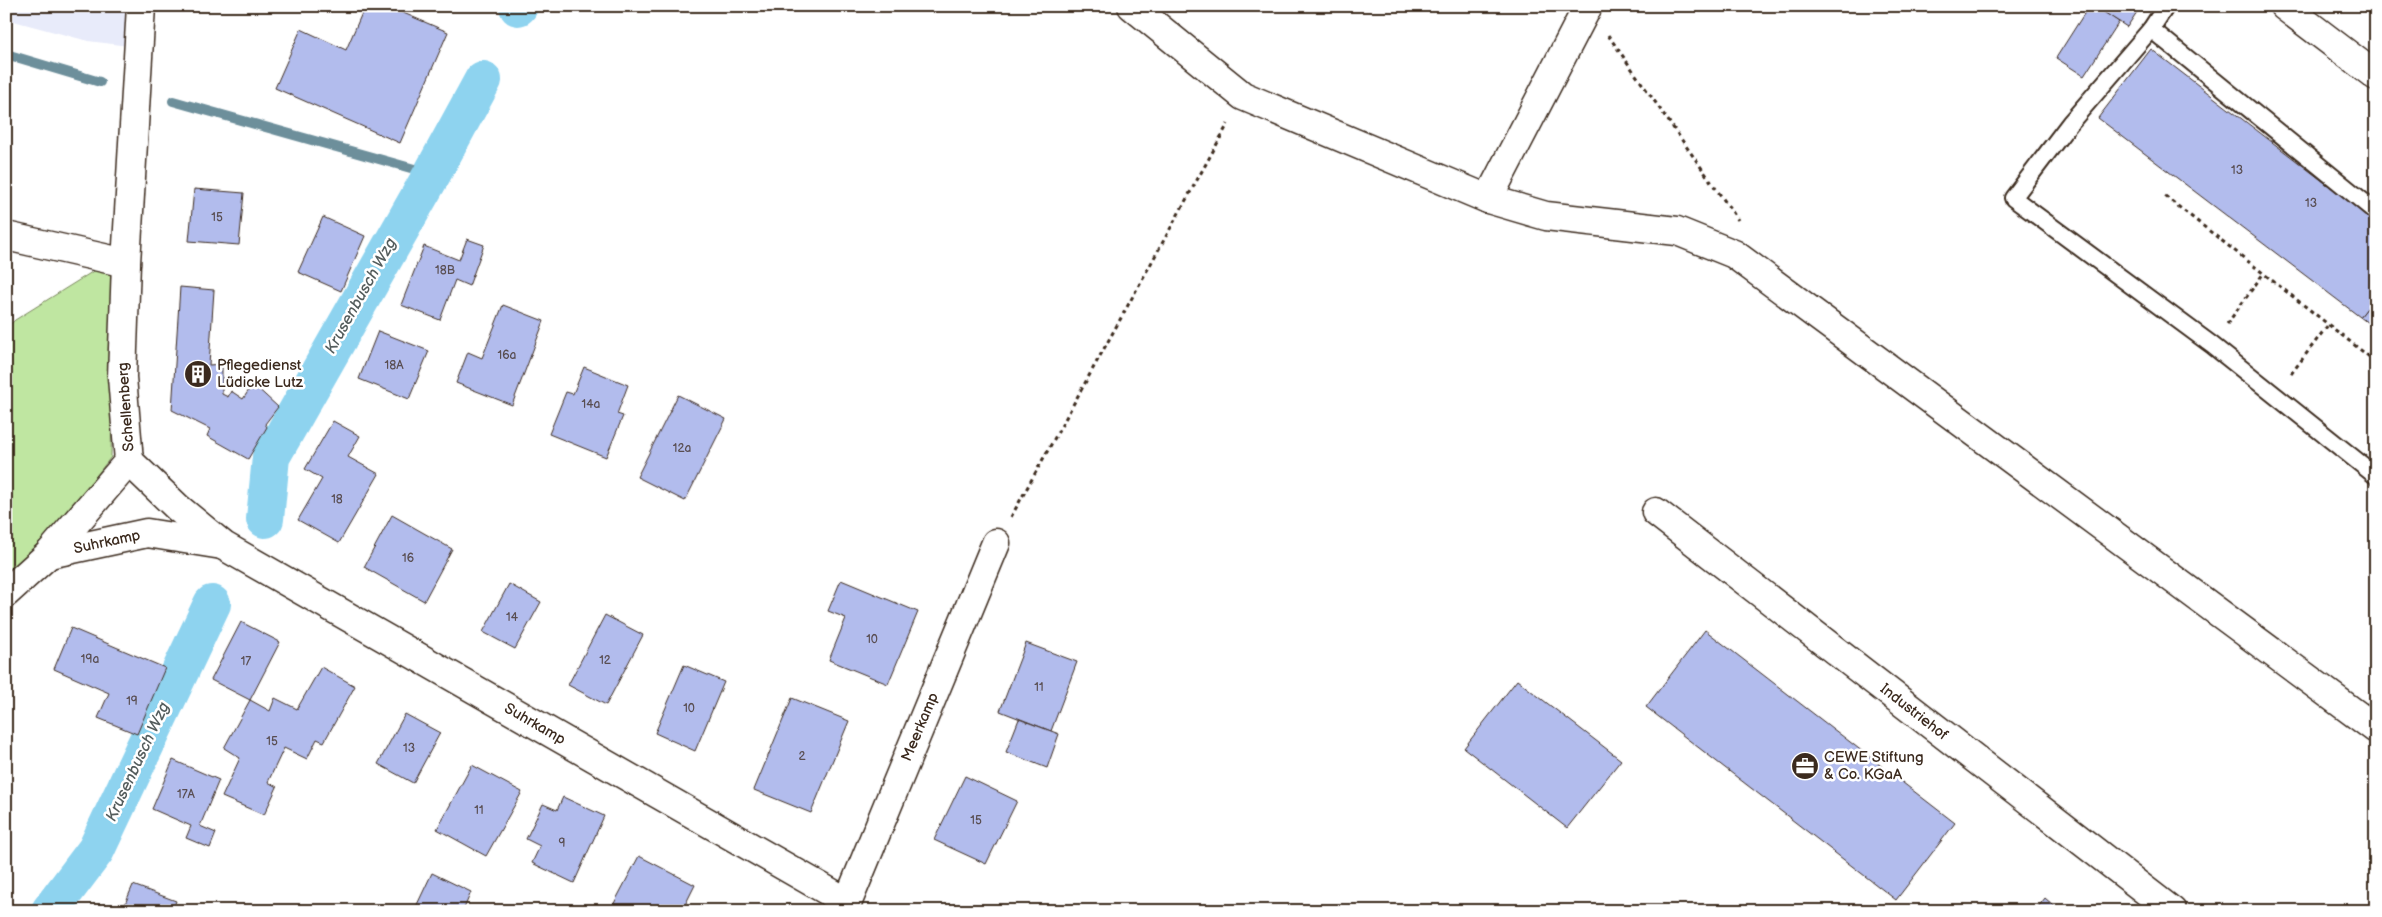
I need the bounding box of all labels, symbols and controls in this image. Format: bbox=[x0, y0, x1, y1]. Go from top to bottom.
house number: 13 bbox=[2231, 163, 2243, 178]
house number: 13 bbox=[2305, 196, 2317, 211]
house number: 15 bbox=[211, 210, 223, 225]
water label: Krusenbusch Wzg bbox=[321, 235, 401, 357]
house number: 18B bbox=[435, 263, 455, 278]
house number: 16a bbox=[498, 348, 517, 363]
place label: Pflegedienst Lüdicke Lutz bbox=[217, 356, 304, 392]
house number: 18A bbox=[385, 358, 404, 373]
building icon: Pflegedienst Lüdicke Lutz bbox=[183, 359, 213, 389]
street label: Schellenberg bbox=[113, 362, 139, 452]
house number: 14a bbox=[582, 397, 601, 412]
house number: 12a bbox=[673, 441, 691, 456]
house number: 18 bbox=[331, 492, 343, 507]
street label: Suhrkamp bbox=[72, 526, 142, 558]
house number: 16 bbox=[402, 551, 414, 566]
house number: 14 bbox=[506, 610, 519, 625]
house number: 10 bbox=[866, 632, 878, 647]
house number: 19a bbox=[81, 652, 99, 667]
house number: 12 bbox=[599, 653, 611, 668]
house number: 17 bbox=[241, 654, 251, 669]
street label: Industriehof bbox=[1876, 679, 1952, 745]
house number: 11 bbox=[1034, 680, 1044, 695]
street label: Meerkamp bbox=[897, 689, 943, 764]
house number: 19 bbox=[126, 694, 138, 709]
water label: Krusenbusch Wzg bbox=[102, 699, 174, 825]
street label: Suhrkamp bbox=[501, 699, 569, 749]
house number: 10 bbox=[683, 701, 695, 716]
house number: 15 bbox=[266, 734, 278, 749]
house number: 13 bbox=[403, 741, 415, 756]
place label: CEWE Stiftung & Co. KGaA bbox=[1824, 748, 1924, 784]
house number: 2 bbox=[798, 749, 806, 764]
office icon: CEWE Stiftung & Co. KGaA bbox=[1790, 751, 1820, 781]
house number: 17A bbox=[177, 787, 196, 802]
house number: 11 bbox=[474, 803, 484, 818]
house number: 15 bbox=[970, 813, 982, 828]
house number: 9 bbox=[559, 836, 566, 851]

